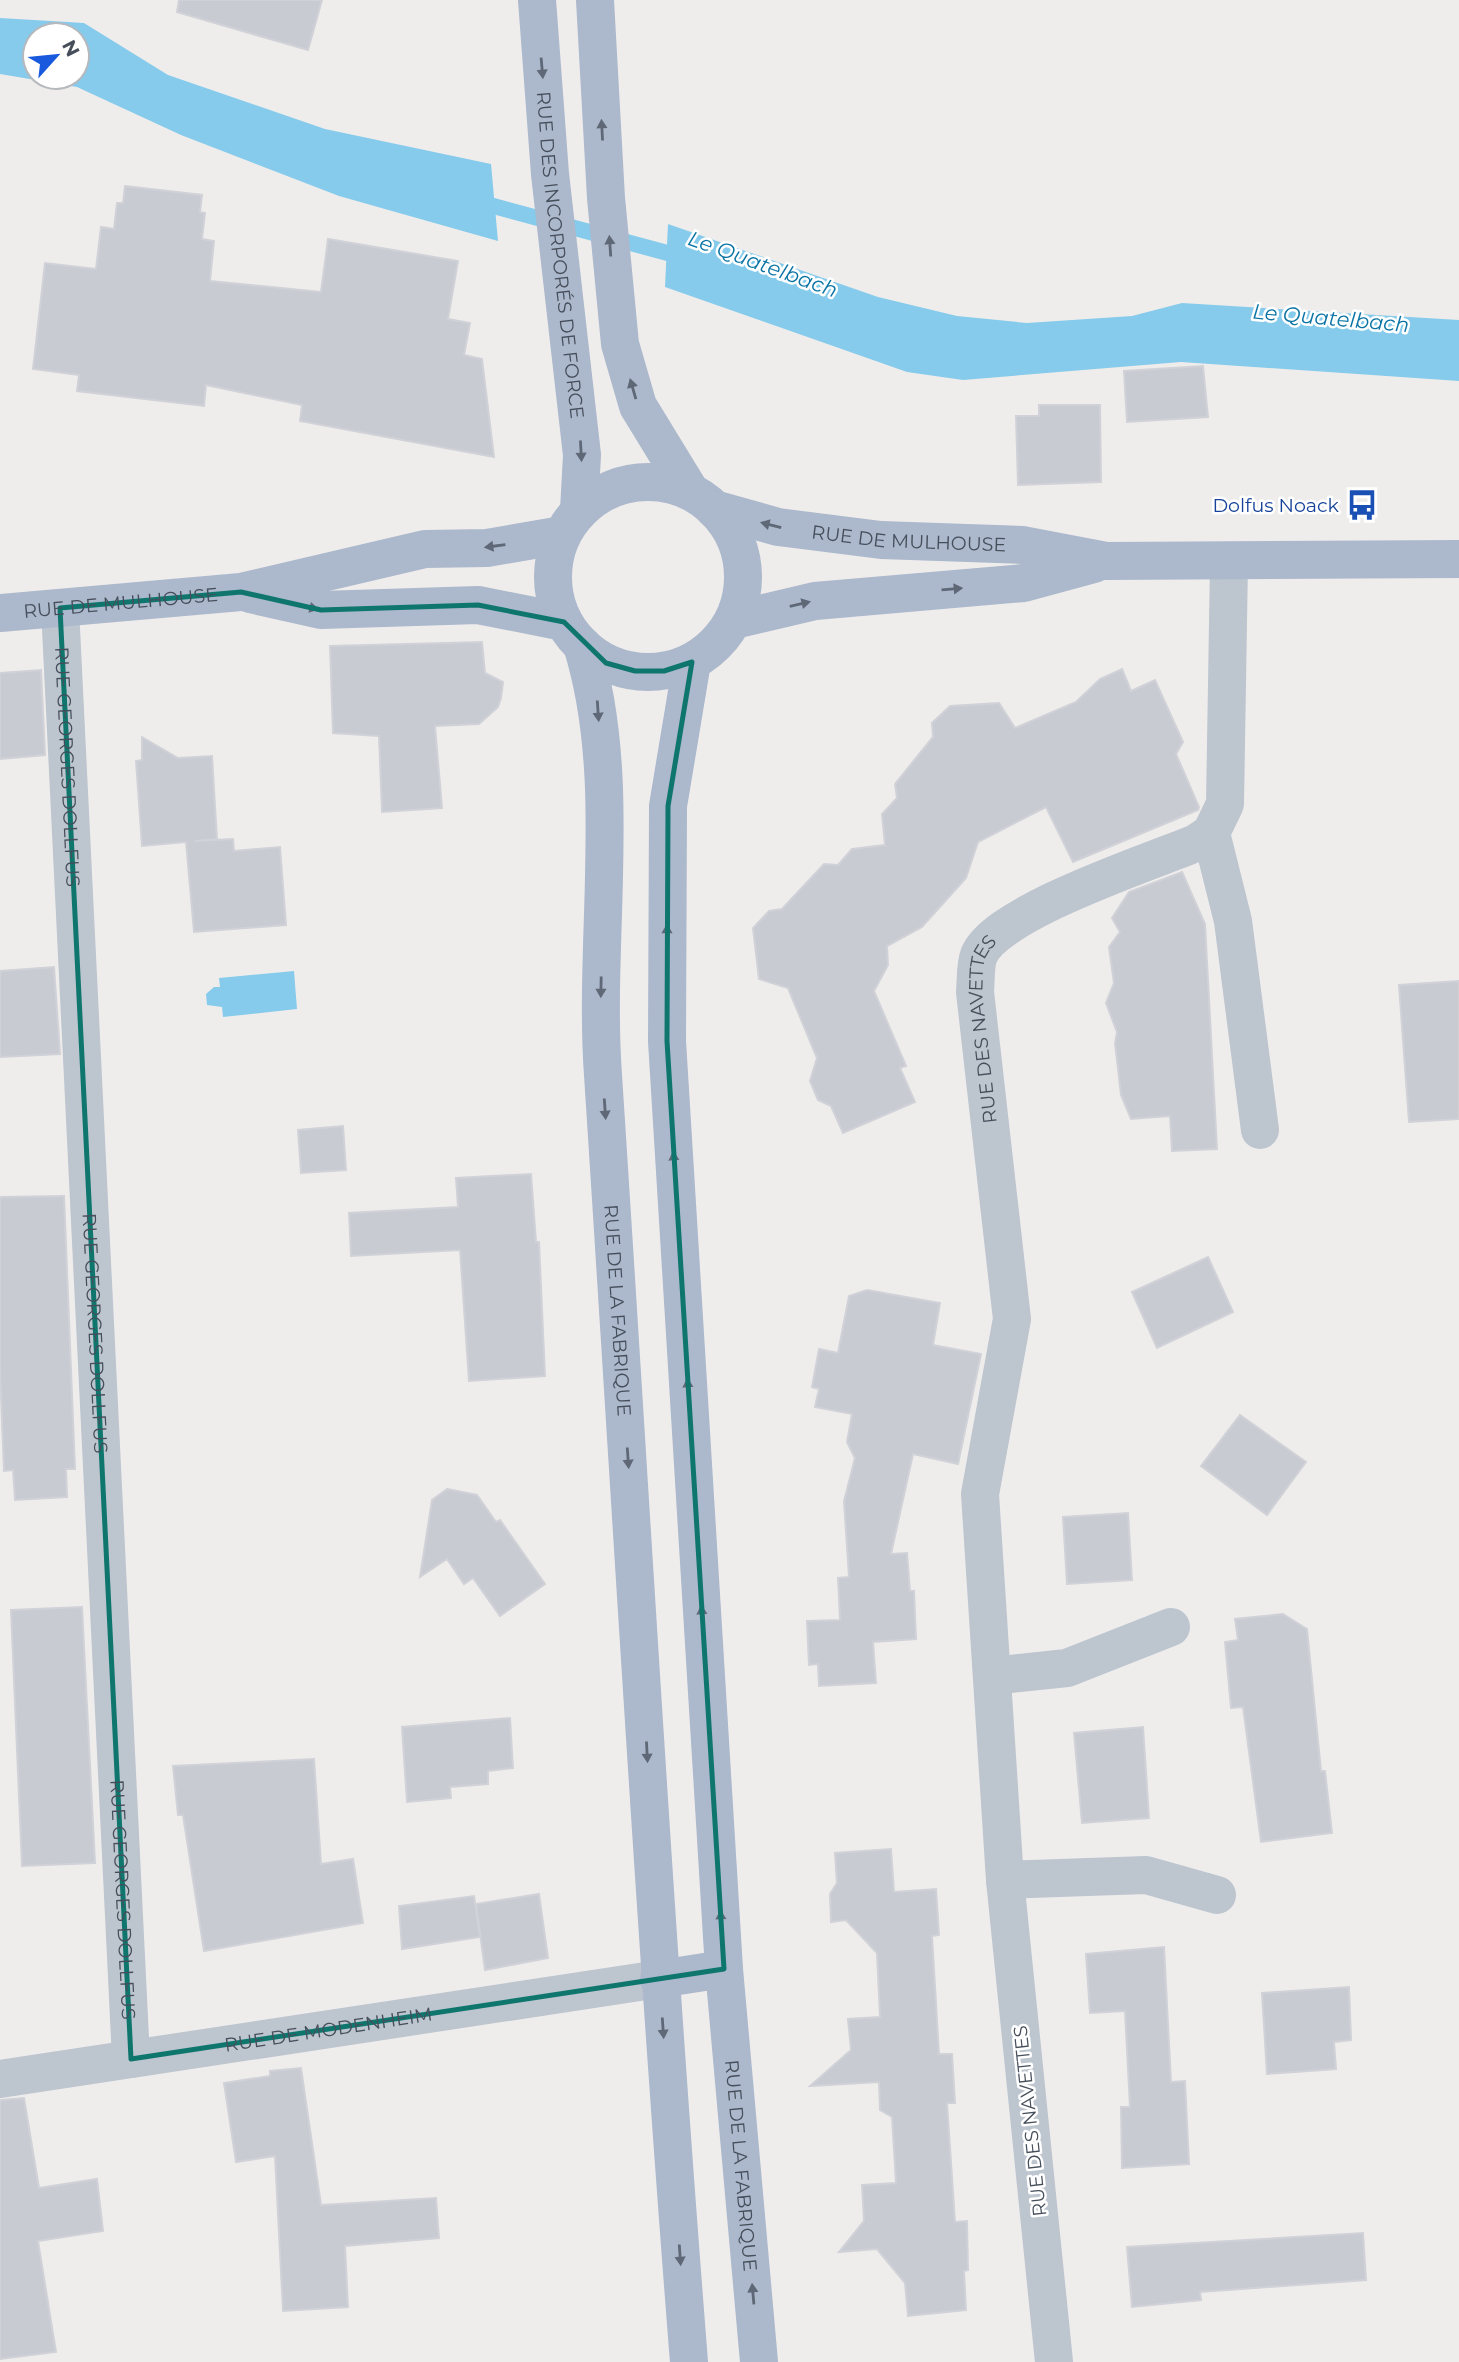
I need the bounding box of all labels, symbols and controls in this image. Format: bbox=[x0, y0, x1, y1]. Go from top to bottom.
north arrow bbox=[21, 21, 91, 91]
text: N bbox=[57, 36, 84, 61]
one-way arrow bbox=[537, 57, 548, 79]
street label: RUE DES INCORPORÉS DE FORCE bbox=[532, 90, 589, 420]
one-way arrow bbox=[597, 119, 608, 141]
water label: Le Quatelbach bbox=[685, 225, 841, 303]
one-way arrow bbox=[604, 235, 615, 257]
water label: Le Quatelbach bbox=[1252, 299, 1410, 337]
one-way arrow bbox=[628, 379, 638, 400]
one-way arrow bbox=[575, 441, 586, 463]
bus stop icon: Dolfus Noack bbox=[1345, 488, 1379, 522]
place label: Dolfus Noack bbox=[1212, 494, 1340, 517]
one-way arrow bbox=[760, 519, 782, 530]
street label: RUE DE MULHOUSE bbox=[810, 520, 1007, 556]
one-way arrow bbox=[484, 541, 506, 552]
street label: RUE DE MULHOUSE bbox=[22, 583, 219, 622]
one-way arrow bbox=[941, 584, 963, 595]
one-way arrow bbox=[790, 598, 812, 609]
one-way arrow bbox=[297, 602, 319, 613]
street label: RUE GEORGES DOLLFUS bbox=[50, 646, 85, 887]
one-way arrow bbox=[592, 700, 603, 722]
one-way arrow bbox=[661, 924, 673, 946]
street label: RUE DES NAVETTES bbox=[963, 929, 1001, 1125]
one-way arrow bbox=[595, 977, 607, 999]
one-way arrow bbox=[600, 1098, 611, 1120]
one-way arrow bbox=[669, 1151, 680, 1173]
street label: RUE DE LA FABRIQUE bbox=[600, 1204, 636, 1417]
street label: RUE GEORGES DOLLFUS bbox=[78, 1212, 113, 1454]
one-way arrow bbox=[683, 1378, 694, 1400]
one-way arrow bbox=[623, 1448, 634, 1470]
one-way arrow bbox=[697, 1605, 708, 1627]
one-way arrow bbox=[641, 1741, 652, 1763]
street label: RUE GEORGES DOLLFUS bbox=[106, 1779, 141, 2020]
one-way arrow bbox=[716, 1910, 727, 1932]
street label: RUE DE MODENHEIM bbox=[223, 2002, 434, 2056]
one-way arrow bbox=[658, 2017, 669, 2039]
street label: RUE DES NAVETTES bbox=[1009, 2024, 1051, 2218]
street label: RUE DE LA FABRIQUE bbox=[721, 2059, 762, 2272]
one-way arrow bbox=[675, 2244, 686, 2266]
one-way arrow bbox=[747, 2283, 758, 2305]

